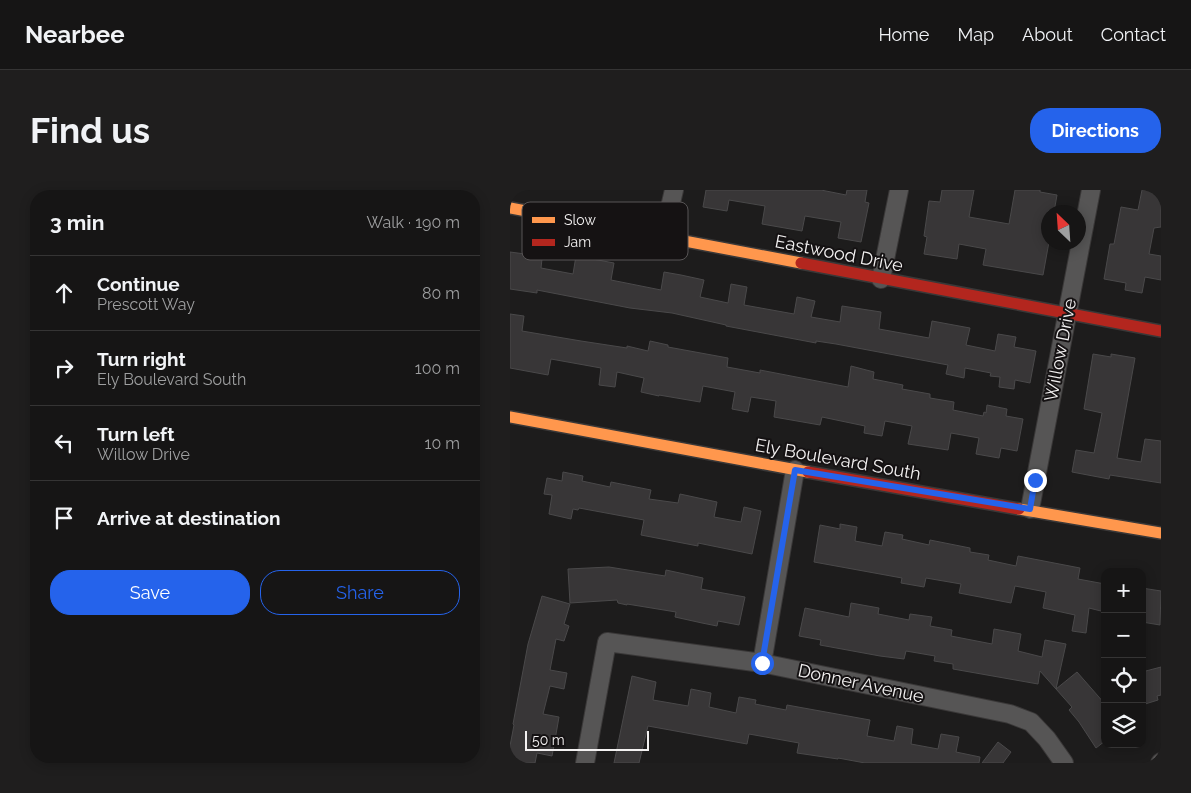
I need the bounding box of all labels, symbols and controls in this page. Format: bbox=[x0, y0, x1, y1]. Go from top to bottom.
text: Nearbee bbox=[25, 20, 125, 49]
text: Home bbox=[878, 24, 929, 45]
text: Map bbox=[957, 24, 994, 45]
text: About bbox=[1022, 24, 1073, 45]
text: Contact bbox=[1101, 24, 1166, 45]
button: Directions bbox=[1030, 108, 1161, 153]
text: Find us bbox=[30, 110, 150, 151]
legend bbox=[522, 202, 688, 260]
north arrow bbox=[1041, 205, 1086, 250]
text: 3 min bbox=[50, 210, 104, 235]
text: Slow bbox=[564, 212, 596, 228]
text: Walk · 190 m bbox=[367, 213, 460, 232]
street label: Eastwood Drive bbox=[773, 230, 905, 276]
text: Jam bbox=[564, 234, 591, 250]
text: Continue bbox=[97, 273, 180, 295]
icon: ahead bbox=[50, 279, 78, 307]
text: 80 m bbox=[422, 284, 460, 303]
text: Prescott Way bbox=[97, 295, 195, 314]
street label: Willow Drive bbox=[1040, 296, 1080, 403]
text: Turn right bbox=[97, 348, 186, 370]
icon: right bbox=[50, 354, 78, 382]
text: 100 m bbox=[415, 359, 460, 378]
text: Ely Boulevard South bbox=[97, 370, 246, 389]
text: Turn left bbox=[97, 423, 174, 445]
icon: left bbox=[50, 429, 78, 457]
text: 10 m bbox=[425, 434, 460, 453]
street label: Ely Boulevard South bbox=[753, 434, 923, 484]
text: Willow Drive bbox=[97, 445, 190, 464]
route end bbox=[1024, 469, 1047, 492]
icon: arrive bbox=[50, 504, 78, 532]
text: Arrive at destination bbox=[97, 507, 281, 529]
map controls bbox=[1101, 568, 1146, 748]
button: + bbox=[1101, 568, 1146, 613]
button: Save bbox=[50, 570, 250, 615]
button: Share bbox=[260, 570, 460, 615]
button: − bbox=[1101, 613, 1146, 658]
route start bbox=[751, 652, 774, 675]
button: locate bbox=[1101, 658, 1146, 703]
street label: Donner Avenue bbox=[796, 659, 926, 707]
button: layers bbox=[1101, 703, 1146, 748]
scale bar bbox=[525, 728, 649, 751]
text: 50 m bbox=[532, 732, 565, 748]

